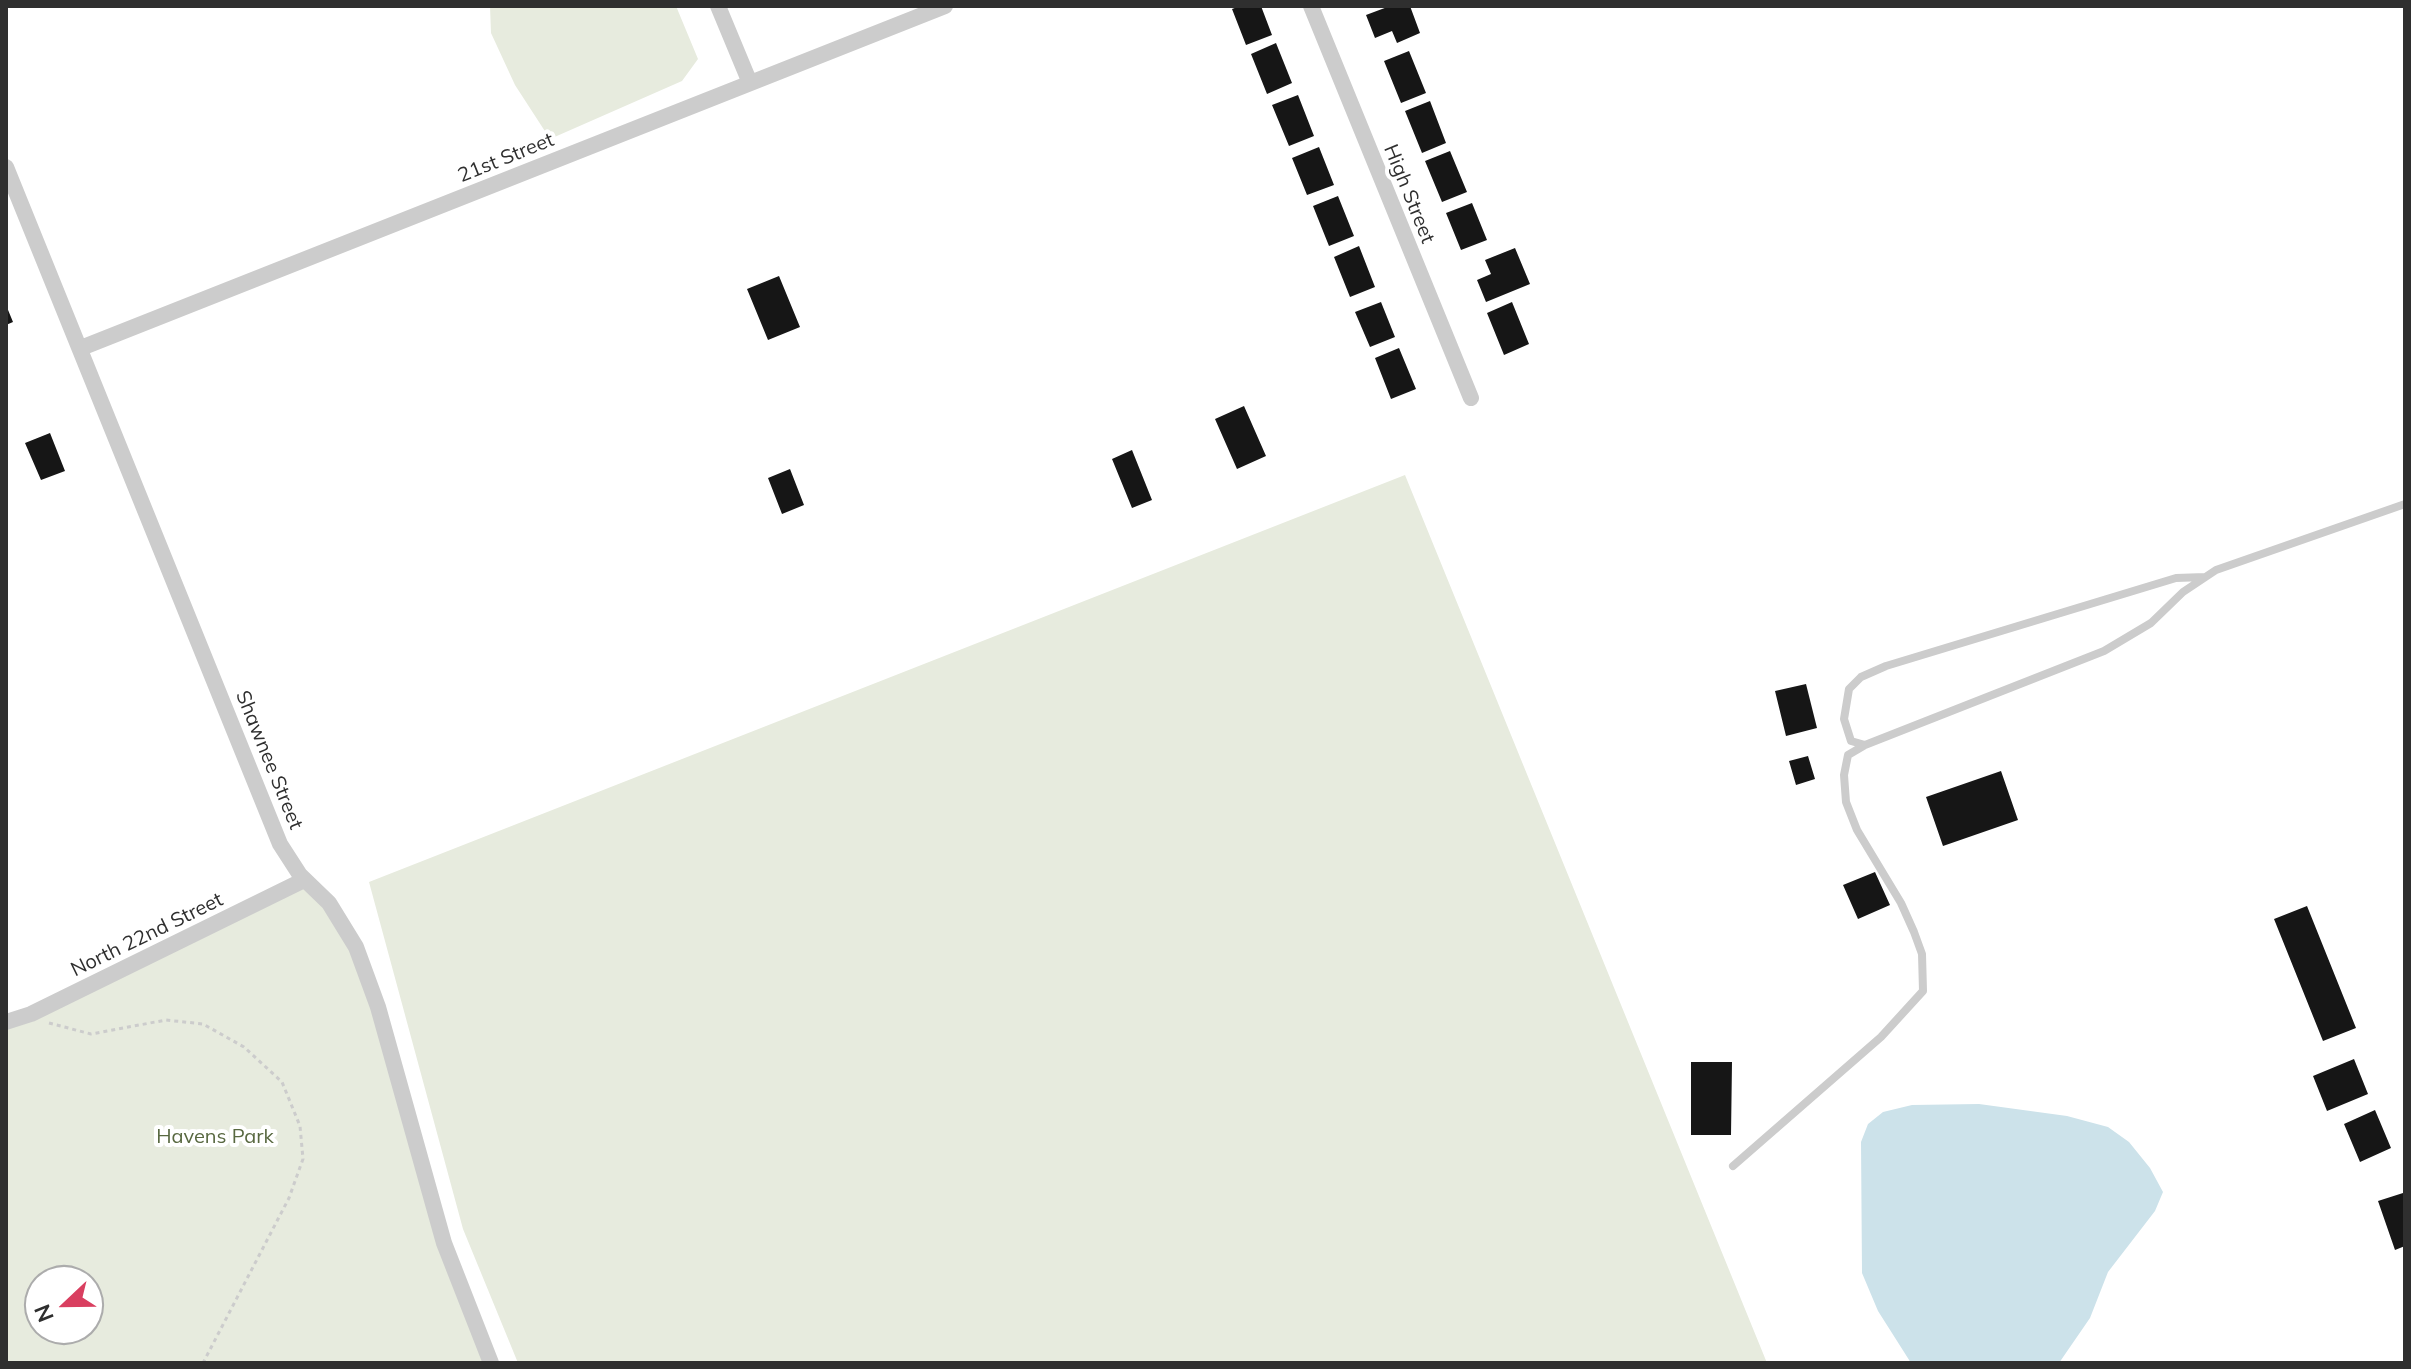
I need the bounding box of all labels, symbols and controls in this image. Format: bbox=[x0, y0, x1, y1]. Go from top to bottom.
street label: 21st Street bbox=[455, 128, 557, 188]
street label: High Street bbox=[1378, 141, 1440, 247]
street label: Shawnee Street bbox=[230, 687, 308, 833]
street label: North 22nd Street bbox=[67, 888, 227, 982]
park label: Havens Park bbox=[156, 1125, 274, 1149]
north arrow bbox=[24, 1265, 104, 1345]
text: N bbox=[28, 1300, 60, 1326]

